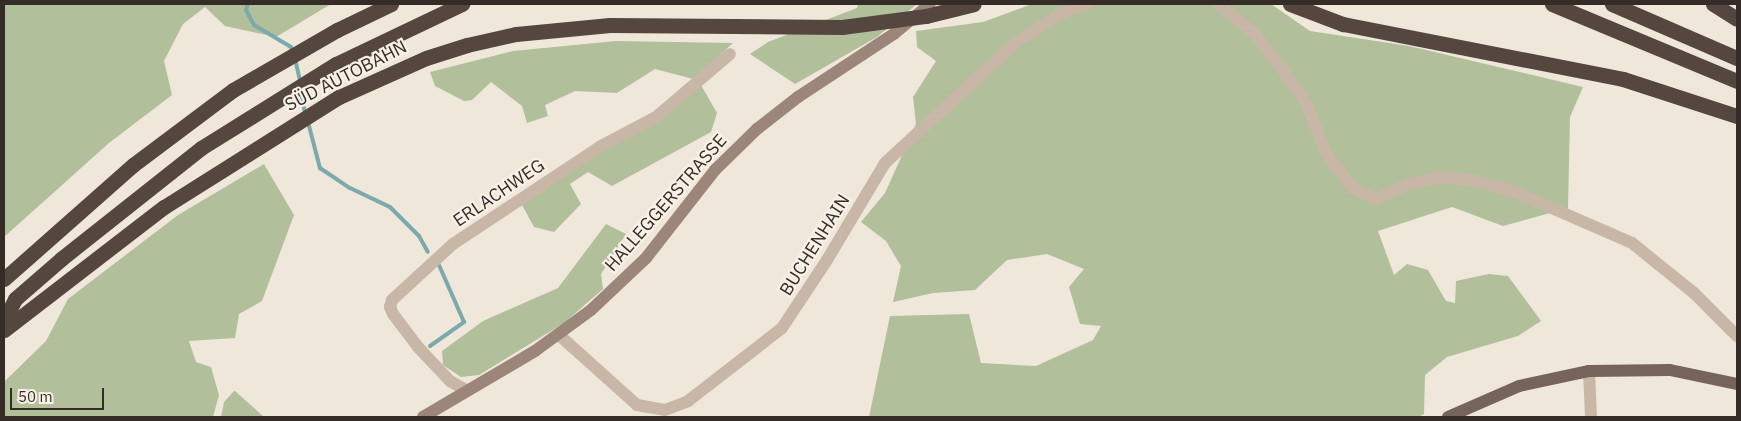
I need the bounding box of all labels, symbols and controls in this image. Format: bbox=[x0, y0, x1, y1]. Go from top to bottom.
street label: SÜD AUTOBAHN bbox=[282, 36, 410, 116]
street label: HALLEGGERSTRASSE bbox=[601, 130, 731, 276]
street label: ERLACHWEG bbox=[449, 155, 549, 231]
street label: BUCHENHAIN bbox=[775, 190, 855, 300]
scale bar bbox=[12, 378, 106, 410]
text: 50 m bbox=[18, 387, 53, 406]

